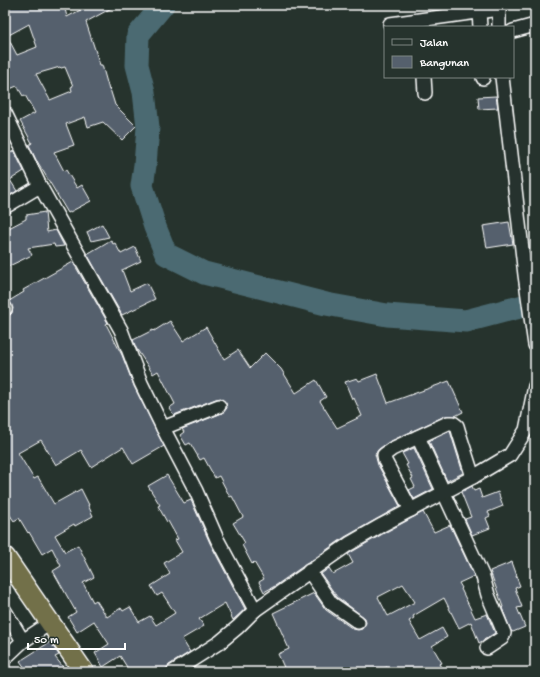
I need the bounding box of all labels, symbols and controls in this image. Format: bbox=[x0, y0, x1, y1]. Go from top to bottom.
legend bbox=[384, 26, 514, 78]
text: Jalan bbox=[420, 37, 448, 51]
text: Bangunan bbox=[419, 57, 469, 71]
scale bar bbox=[28, 625, 125, 651]
text: 50 m bbox=[34, 634, 59, 648]

